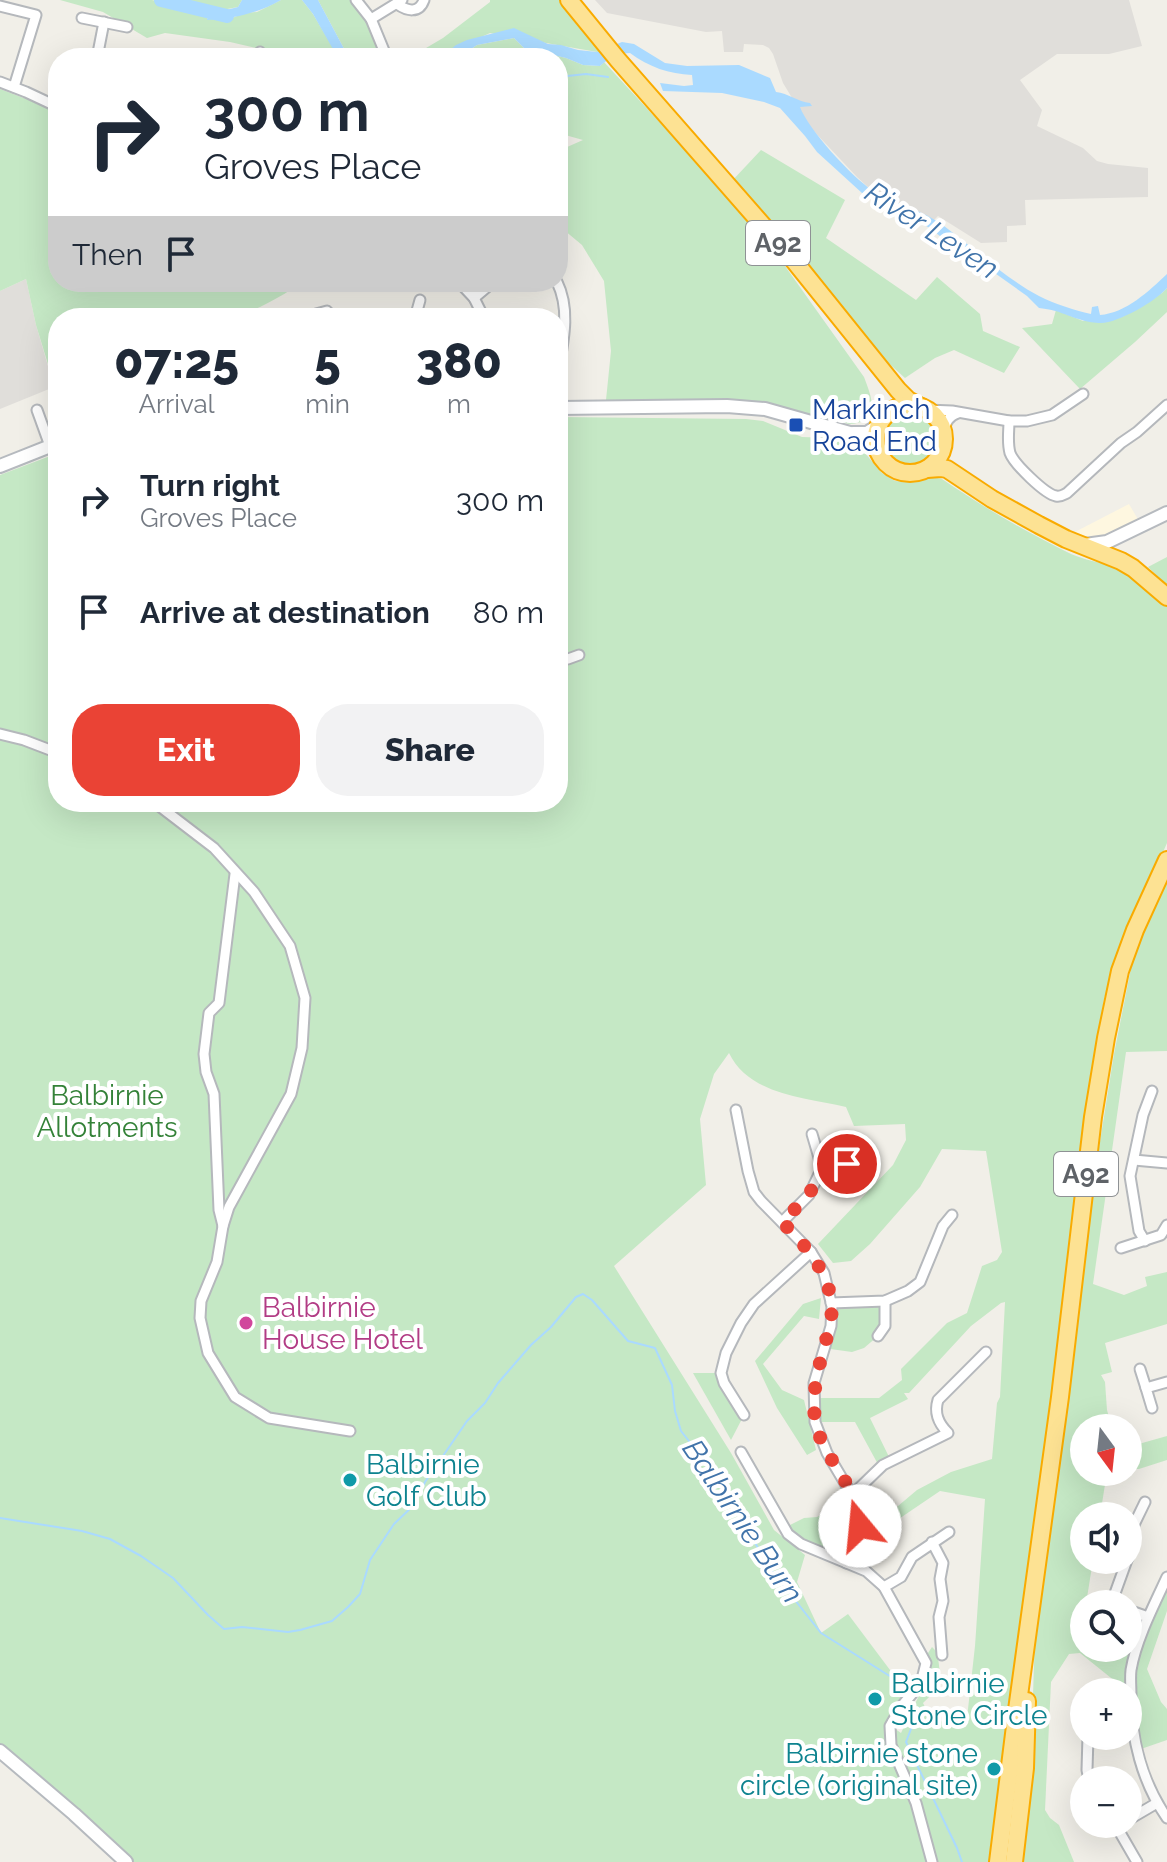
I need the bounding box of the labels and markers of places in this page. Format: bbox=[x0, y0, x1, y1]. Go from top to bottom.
place label: Markinch Road End bbox=[812, 393, 937, 458]
marker: Markinch Road End bbox=[787, 416, 805, 434]
pin bbox=[813, 1130, 881, 1198]
place label: Balbirnie House Hotel bbox=[262, 1291, 423, 1356]
marker: Balbirnie House Hotel bbox=[237, 1314, 255, 1332]
place label: Balbirnie Golf Club bbox=[366, 1448, 487, 1513]
marker: Balbirnie Golf Club bbox=[341, 1471, 359, 1489]
place label: Balbirnie Stone Circle bbox=[891, 1667, 1048, 1732]
marker: Balbirnie Stone Circle bbox=[866, 1690, 884, 1708]
place label: Balbirnie stone circle (original site) bbox=[740, 1737, 978, 1802]
marker: Balbirnie stone circle (original site) bbox=[985, 1760, 1003, 1778]

